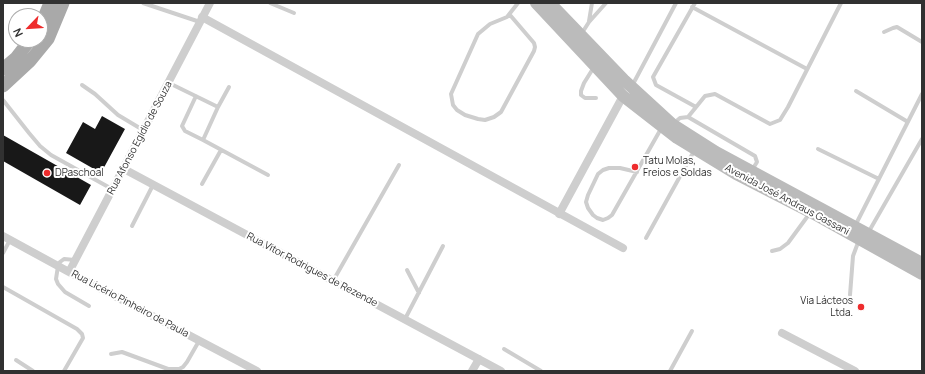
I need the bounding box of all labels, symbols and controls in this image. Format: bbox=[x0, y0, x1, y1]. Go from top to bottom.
north arrow bbox=[8, 8, 48, 48]
text: N bbox=[9, 26, 26, 40]
street label: Rua Afonso Egídio de Souza bbox=[105, 79, 175, 197]
place label: Tatu Molas, Freios e Soldas bbox=[643, 155, 712, 178]
marker: Tatu Molas, Freios e Soldas bbox=[630, 162, 640, 172]
street label: Avenida José Andraus Gassani bbox=[723, 162, 851, 238]
place label: DPaschoal bbox=[55, 167, 104, 179]
marker: DPaschoal bbox=[42, 168, 52, 178]
street label: Rua Vitor Rodrigues de Rezende bbox=[244, 230, 380, 310]
street label: Rua Licério Pinheiro de Paula bbox=[69, 268, 191, 340]
place label: Via Lácteos Ltda. bbox=[800, 295, 853, 318]
marker: Via Lácteos Ltda. bbox=[856, 302, 866, 312]

